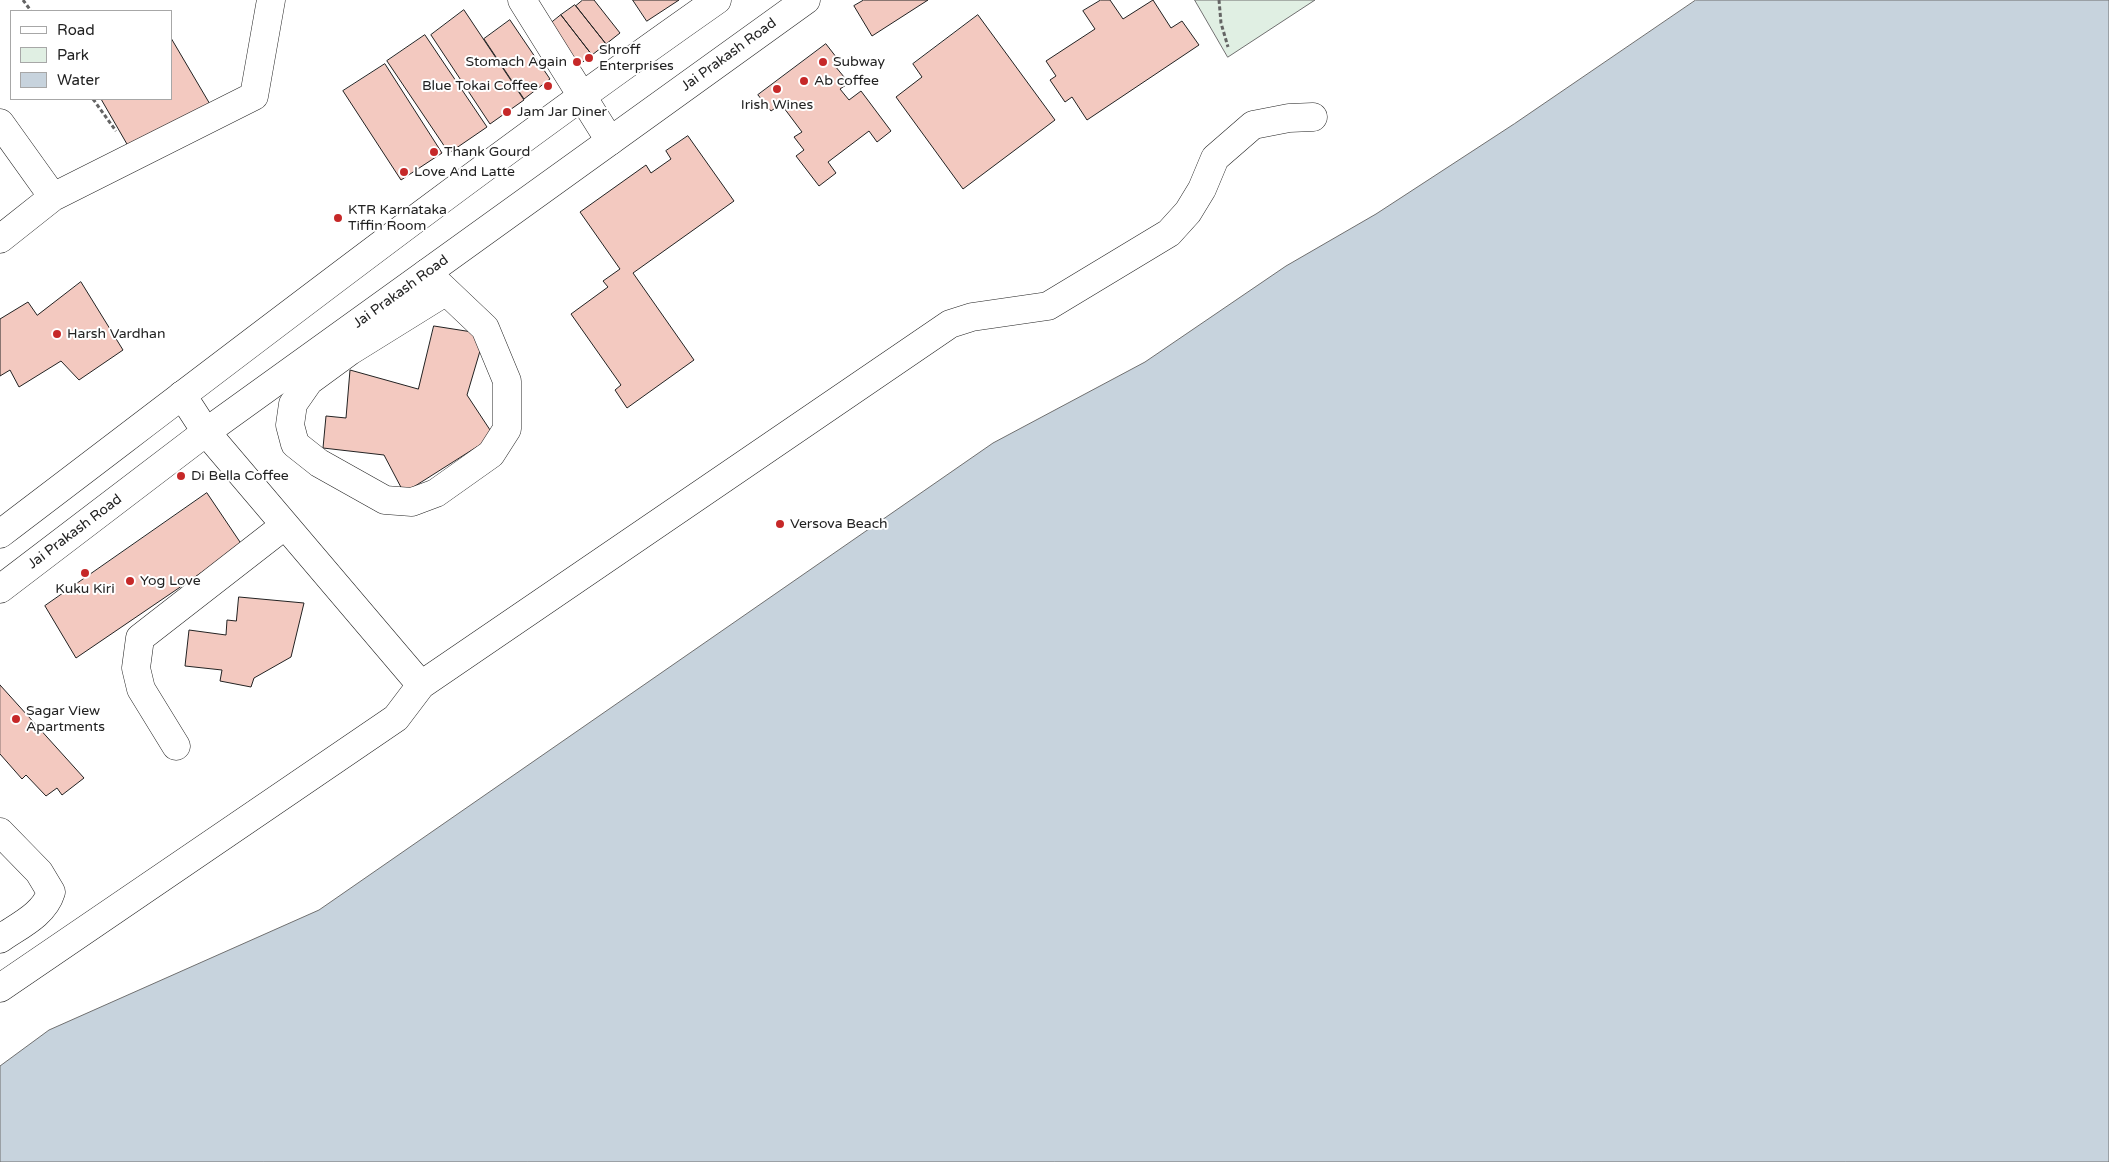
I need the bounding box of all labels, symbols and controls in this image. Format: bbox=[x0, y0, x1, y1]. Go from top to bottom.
legend bbox=[10, 10, 172, 100]
street label: Jai Prakash Road bbox=[678, 15, 780, 95]
text: Road bbox=[57, 21, 95, 39]
place label: Shroff Enterprises bbox=[599, 42, 674, 74]
text: Park bbox=[57, 46, 89, 64]
marker: Shroff Enterprises bbox=[583, 52, 595, 64]
place label: Stomach Again bbox=[466, 54, 567, 70]
place label: Subway bbox=[833, 54, 885, 70]
marker: Stomach Again bbox=[571, 56, 583, 68]
marker: Subway bbox=[817, 56, 829, 68]
text: Water bbox=[57, 71, 100, 89]
place label: Ab coffee bbox=[814, 73, 879, 89]
marker: Ab coffee bbox=[798, 75, 810, 87]
place label: Blue Tokai Coffee bbox=[422, 78, 538, 94]
marker: Blue Tokai Coffee bbox=[542, 80, 554, 92]
marker: Irish Wines bbox=[771, 83, 783, 95]
place label: Irish Wines bbox=[741, 97, 813, 113]
place label: Jam Jar Diner bbox=[517, 104, 607, 120]
marker: Jam Jar Diner bbox=[501, 106, 513, 118]
place label: Thank Gourd bbox=[444, 144, 530, 160]
marker: Thank Gourd bbox=[428, 146, 440, 158]
place label: Love And Latte bbox=[414, 164, 515, 180]
marker: Love And Latte bbox=[398, 166, 410, 178]
place label: KTR Karnataka Tiffin Room bbox=[348, 202, 447, 234]
marker: KTR Karnataka Tiffin Room bbox=[332, 212, 344, 224]
street label: Jai Prakash Road bbox=[350, 252, 452, 332]
place label: Harsh Vardhan bbox=[67, 326, 165, 342]
marker: Harsh Vardhan bbox=[51, 328, 63, 340]
place label: Di Bella Coffee bbox=[191, 468, 289, 484]
marker: Di Bella Coffee bbox=[175, 470, 187, 482]
street label: Jai Prakash Road bbox=[25, 491, 125, 573]
place label: Versova Beach bbox=[790, 516, 888, 532]
marker: Versova Beach bbox=[774, 518, 786, 530]
marker: Kuku Kiri bbox=[79, 567, 91, 579]
place label: Yog Love bbox=[140, 573, 201, 589]
marker: Yog Love bbox=[124, 575, 136, 587]
place label: Kuku Kiri bbox=[55, 581, 115, 597]
place label: Sagar View Apartments bbox=[26, 703, 105, 736]
marker: Sagar View Apartments bbox=[10, 713, 22, 725]

